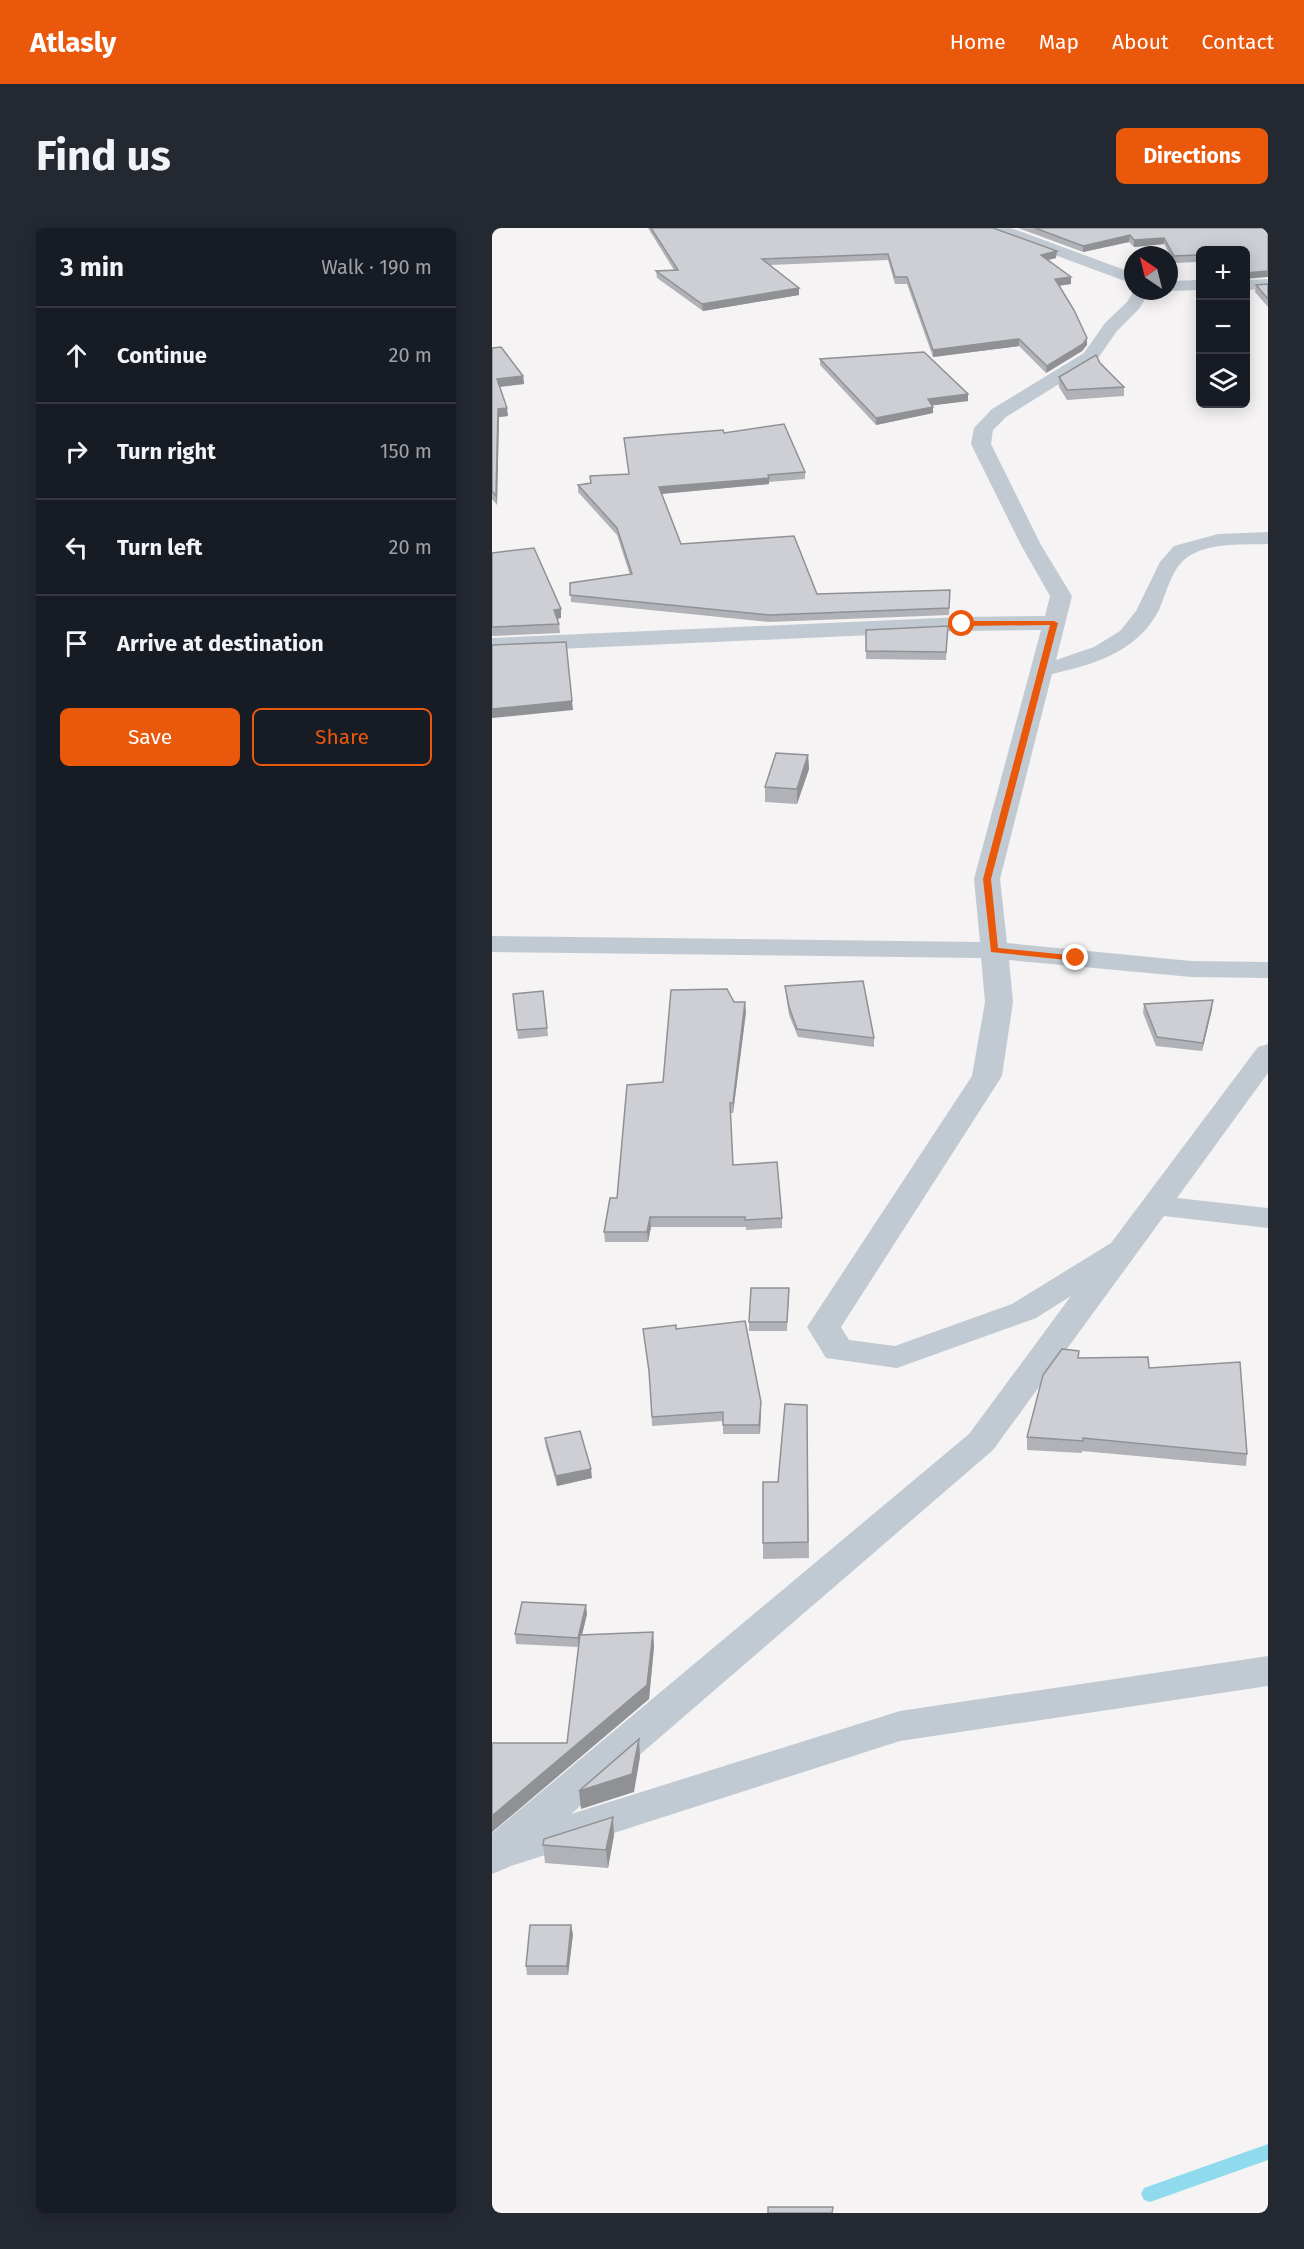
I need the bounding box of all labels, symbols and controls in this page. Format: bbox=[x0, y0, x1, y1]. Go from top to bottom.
text: Atlasly bbox=[30, 26, 116, 59]
text: Home bbox=[950, 29, 1006, 55]
text: Map bbox=[1039, 29, 1079, 55]
text: About bbox=[1112, 29, 1169, 55]
text: Contact bbox=[1202, 29, 1274, 55]
button: Directions bbox=[1116, 128, 1268, 184]
text: Find us bbox=[36, 131, 171, 181]
north arrow bbox=[1124, 246, 1178, 300]
map controls bbox=[1196, 246, 1250, 408]
button: + bbox=[1196, 246, 1250, 300]
text: 3 min bbox=[60, 252, 124, 283]
text: Walk · 190 m bbox=[321, 255, 432, 279]
button: − bbox=[1196, 300, 1250, 354]
icon: ahead bbox=[60, 339, 93, 372]
text: Continue bbox=[117, 342, 207, 369]
text: 20 m bbox=[389, 343, 432, 367]
button: layers bbox=[1196, 354, 1250, 408]
icon: right bbox=[60, 435, 93, 468]
text: Turn right bbox=[117, 438, 216, 465]
text: 150 m bbox=[380, 439, 432, 463]
icon: left bbox=[60, 531, 93, 564]
text: Turn left bbox=[117, 534, 202, 561]
text: 20 m bbox=[389, 535, 432, 559]
route start bbox=[948, 610, 974, 636]
icon: arrive bbox=[60, 627, 93, 660]
text: Arrive at destination bbox=[117, 630, 324, 657]
button: Save bbox=[60, 708, 240, 766]
button: Share bbox=[252, 708, 432, 766]
route end bbox=[1062, 944, 1088, 970]

